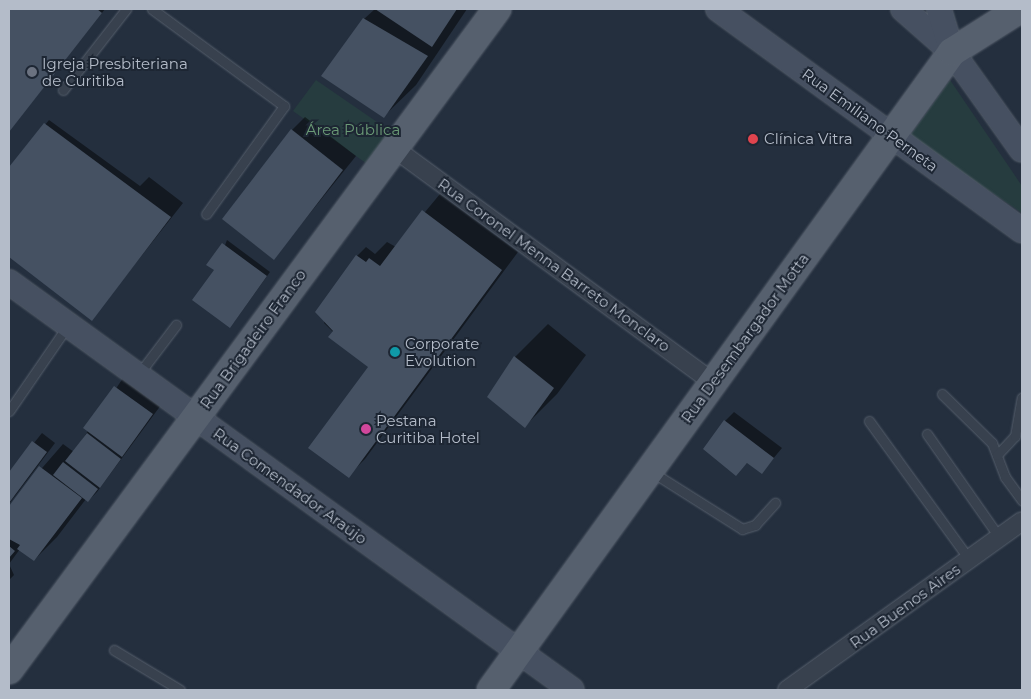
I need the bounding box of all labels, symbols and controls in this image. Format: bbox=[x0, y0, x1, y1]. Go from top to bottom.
place label: Igreja Presbiteriana de Curitiba bbox=[42, 54, 188, 89]
street label: Rua Emiliano Perneta bbox=[799, 65, 941, 175]
marker: Igreja Presbiteriana de Curitiba bbox=[26, 66, 38, 78]
park label: Área Pública bbox=[306, 121, 400, 139]
place label: Clínica Vitra bbox=[764, 130, 853, 148]
marker: Clínica Vitra bbox=[746, 132, 760, 146]
street label: Rua Coronel Menna Barreto Monclaro bbox=[434, 175, 674, 355]
street label: Rua Desembargador Motta bbox=[677, 250, 813, 426]
street label: Rua Brigadeiro Franco bbox=[196, 266, 310, 412]
place label: Corporate Evolution bbox=[405, 334, 479, 369]
marker: Corporate Evolution bbox=[389, 346, 401, 358]
place label: Pestana Curitiba Hotel bbox=[376, 411, 480, 446]
marker: Pestana Curitiba Hotel bbox=[360, 423, 372, 435]
street label: Rua Comendador Araújo bbox=[210, 424, 370, 548]
street label: Rua Buenos Aires bbox=[846, 560, 964, 652]

